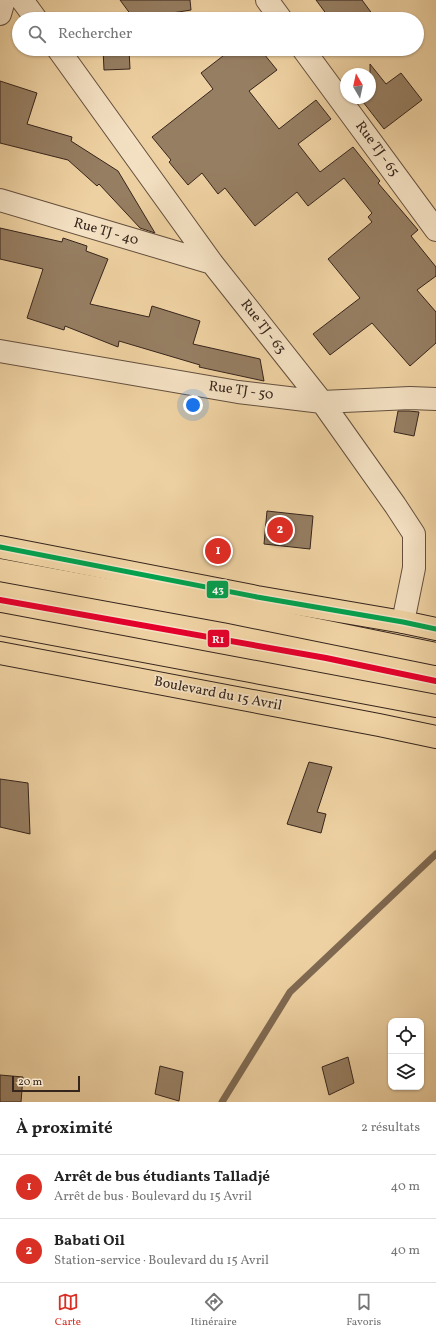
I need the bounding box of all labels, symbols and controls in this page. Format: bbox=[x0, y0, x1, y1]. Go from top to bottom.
search box bbox=[12, 12, 424, 56]
icon: search bbox=[26, 23, 48, 45]
text: Rechercher bbox=[58, 24, 132, 45]
north arrow bbox=[340, 68, 376, 104]
street label: Rue TJ - 65 bbox=[351, 118, 403, 180]
street label: Rue TJ - 40 bbox=[71, 214, 141, 250]
street label: Rue TJ - 63 bbox=[236, 296, 290, 358]
street label: Rue TJ - 50 bbox=[207, 377, 275, 405]
your location bbox=[183, 395, 203, 415]
pin: 2 bbox=[267, 515, 293, 545]
pin: 1 bbox=[205, 536, 231, 566]
line badge: 43 bbox=[206, 580, 229, 599]
text: 43 bbox=[212, 583, 224, 598]
line badge: R1 bbox=[207, 629, 230, 648]
text: R1 bbox=[212, 633, 224, 648]
street label: Boulevard du 15 Avril bbox=[152, 672, 284, 716]
map controls bbox=[388, 1018, 424, 1090]
button: locate bbox=[388, 1018, 424, 1054]
button: layers bbox=[388, 1054, 424, 1090]
scale bar bbox=[12, 1074, 80, 1093]
text: 20 m bbox=[18, 1075, 42, 1090]
text: À proximité bbox=[16, 1117, 113, 1140]
text: 2 résultats bbox=[361, 1119, 420, 1137]
text: Arrêt de bus étudiants Talladjé bbox=[54, 1167, 270, 1188]
text: 1 bbox=[26, 1178, 32, 1196]
text: 40 m bbox=[391, 1178, 420, 1196]
text: Arrêt de bus · Boulevard du 15 Avril bbox=[54, 1188, 252, 1206]
text: Babati Oil bbox=[54, 1231, 125, 1252]
text: 2 bbox=[26, 1242, 32, 1260]
text: 40 m bbox=[391, 1242, 420, 1260]
text: Station-service · Boulevard du 15 Avril bbox=[54, 1252, 269, 1270]
tab: Carte bbox=[55, 1291, 81, 1330]
tab: Itinéraire bbox=[191, 1291, 237, 1330]
tab: Favoris bbox=[346, 1291, 381, 1330]

